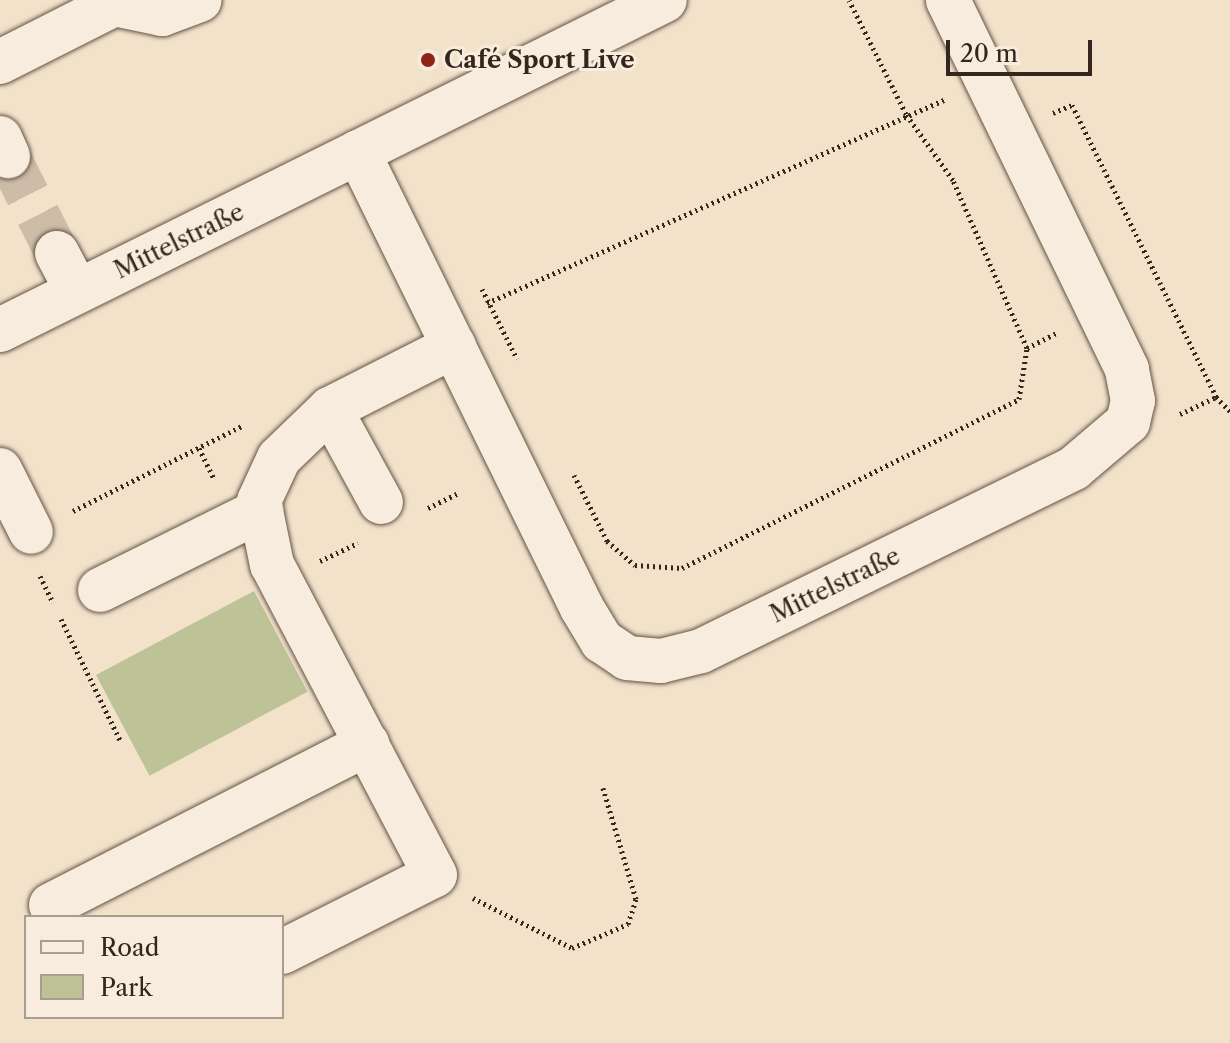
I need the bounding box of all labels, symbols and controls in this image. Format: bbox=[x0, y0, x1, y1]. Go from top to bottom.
scale bar bbox=[950, 24, 1096, 74]
text: 20 m bbox=[960, 39, 1018, 68]
place label: Café Sport Live bbox=[444, 46, 635, 74]
marker: Café Sport Live bbox=[419, 51, 437, 69]
street label: Mittelstraße bbox=[109, 197, 249, 285]
street label: Mittelstraße bbox=[765, 541, 905, 629]
legend bbox=[24, 915, 284, 1019]
text: Road bbox=[100, 933, 159, 962]
text: Park bbox=[100, 973, 152, 1002]

